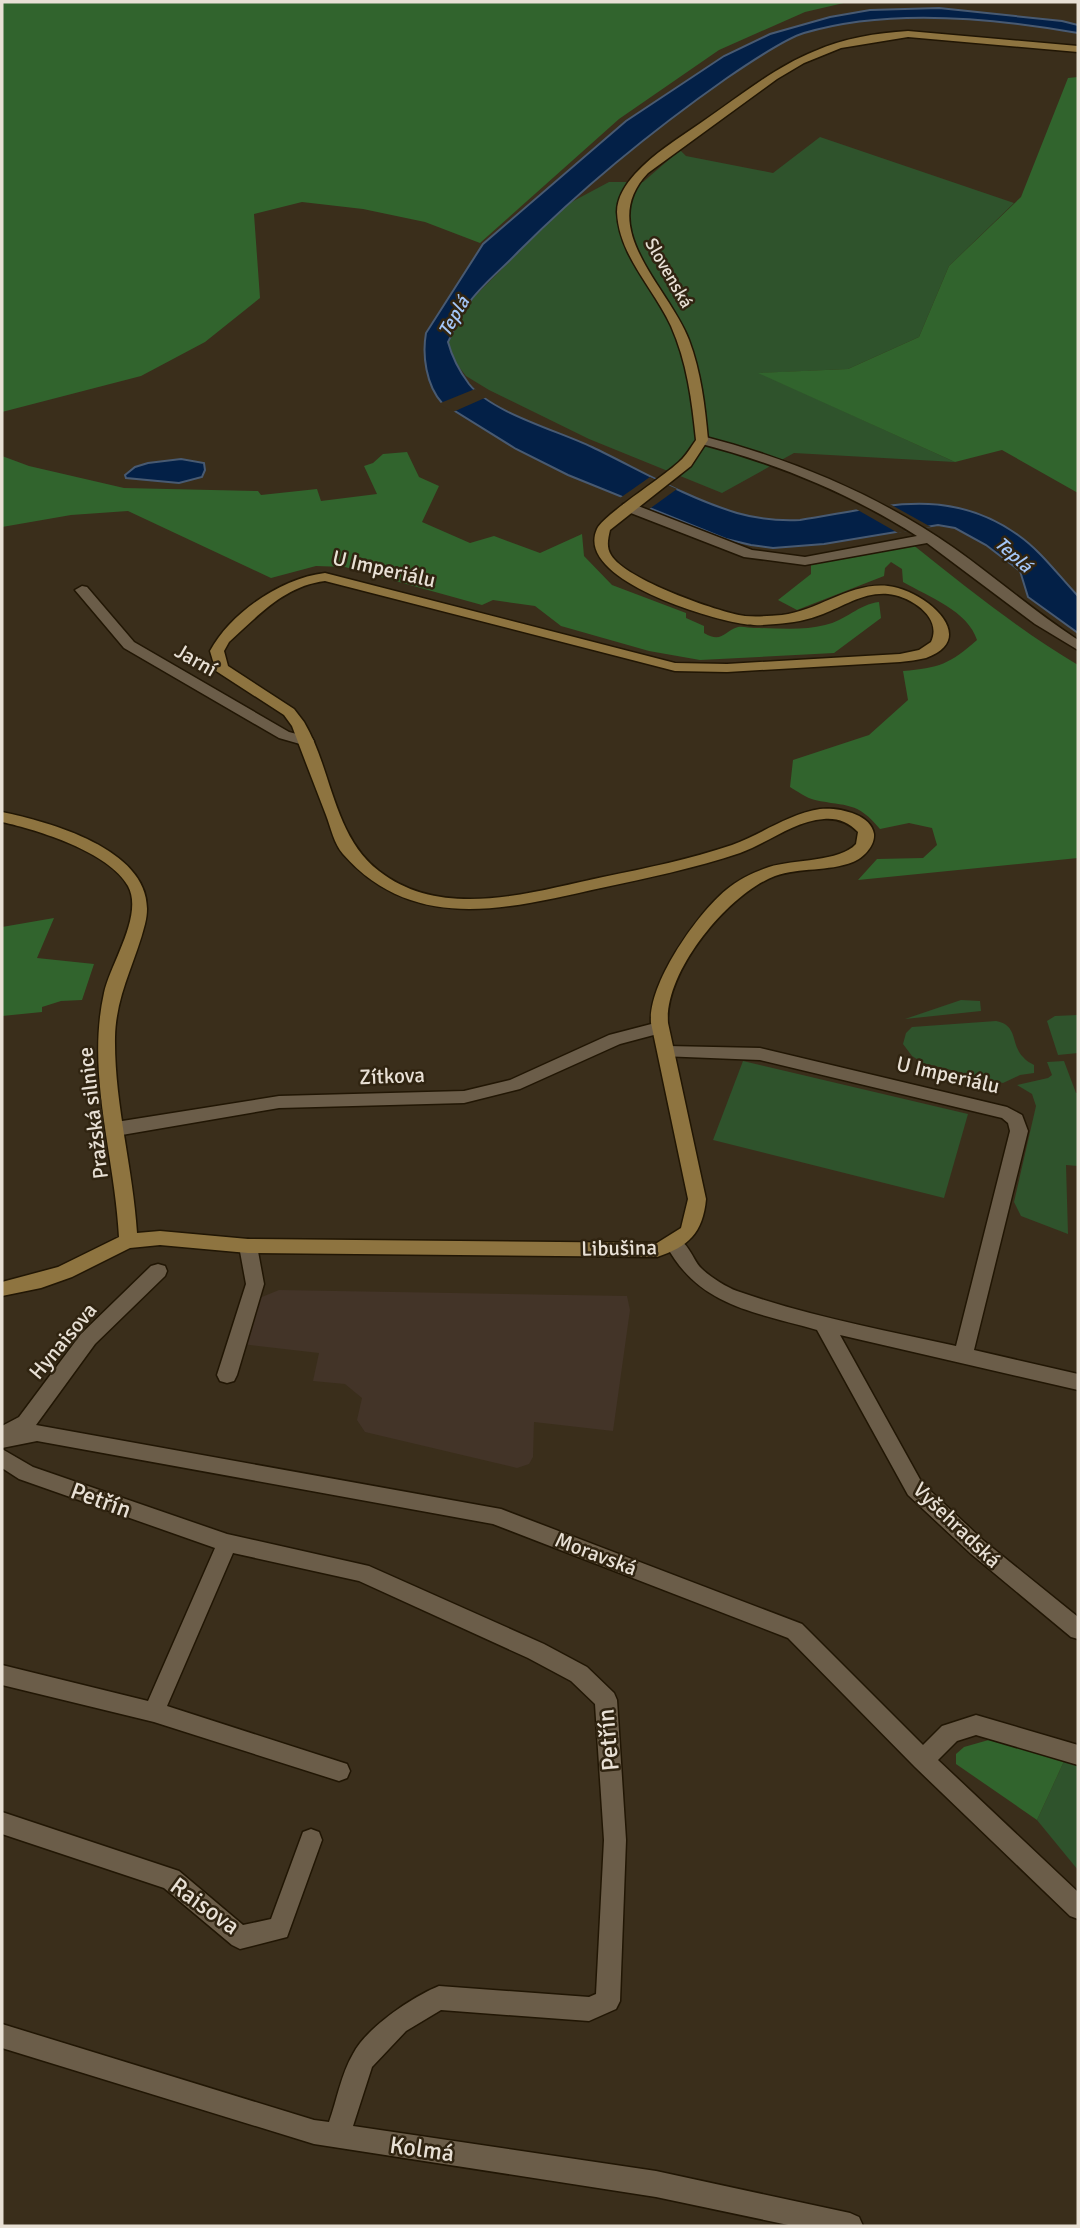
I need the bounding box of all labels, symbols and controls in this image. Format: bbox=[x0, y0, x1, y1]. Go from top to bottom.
street label: Slovenská bbox=[640, 234, 698, 312]
water label: Teplá bbox=[433, 291, 476, 341]
water label: Teplá bbox=[989, 532, 1038, 579]
street label: U Imperiálu bbox=[330, 545, 438, 593]
street label: Jarní bbox=[170, 638, 222, 683]
street label: Pražská silnice bbox=[72, 1046, 114, 1180]
street label: U Imperiálu bbox=[894, 1051, 1002, 1099]
street label: Zítkova bbox=[359, 1062, 425, 1090]
street label: Libušina bbox=[581, 1234, 657, 1262]
street label: Hynaisova bbox=[24, 1297, 102, 1385]
street label: Petřín bbox=[67, 1475, 135, 1525]
street label: Vyšehradská bbox=[908, 1477, 1006, 1573]
street label: Moravská bbox=[551, 1527, 641, 1581]
street label: Petřín bbox=[590, 1708, 626, 1772]
street label: Raisova bbox=[164, 1871, 246, 1941]
street label: Kolmá bbox=[388, 2130, 456, 2168]

